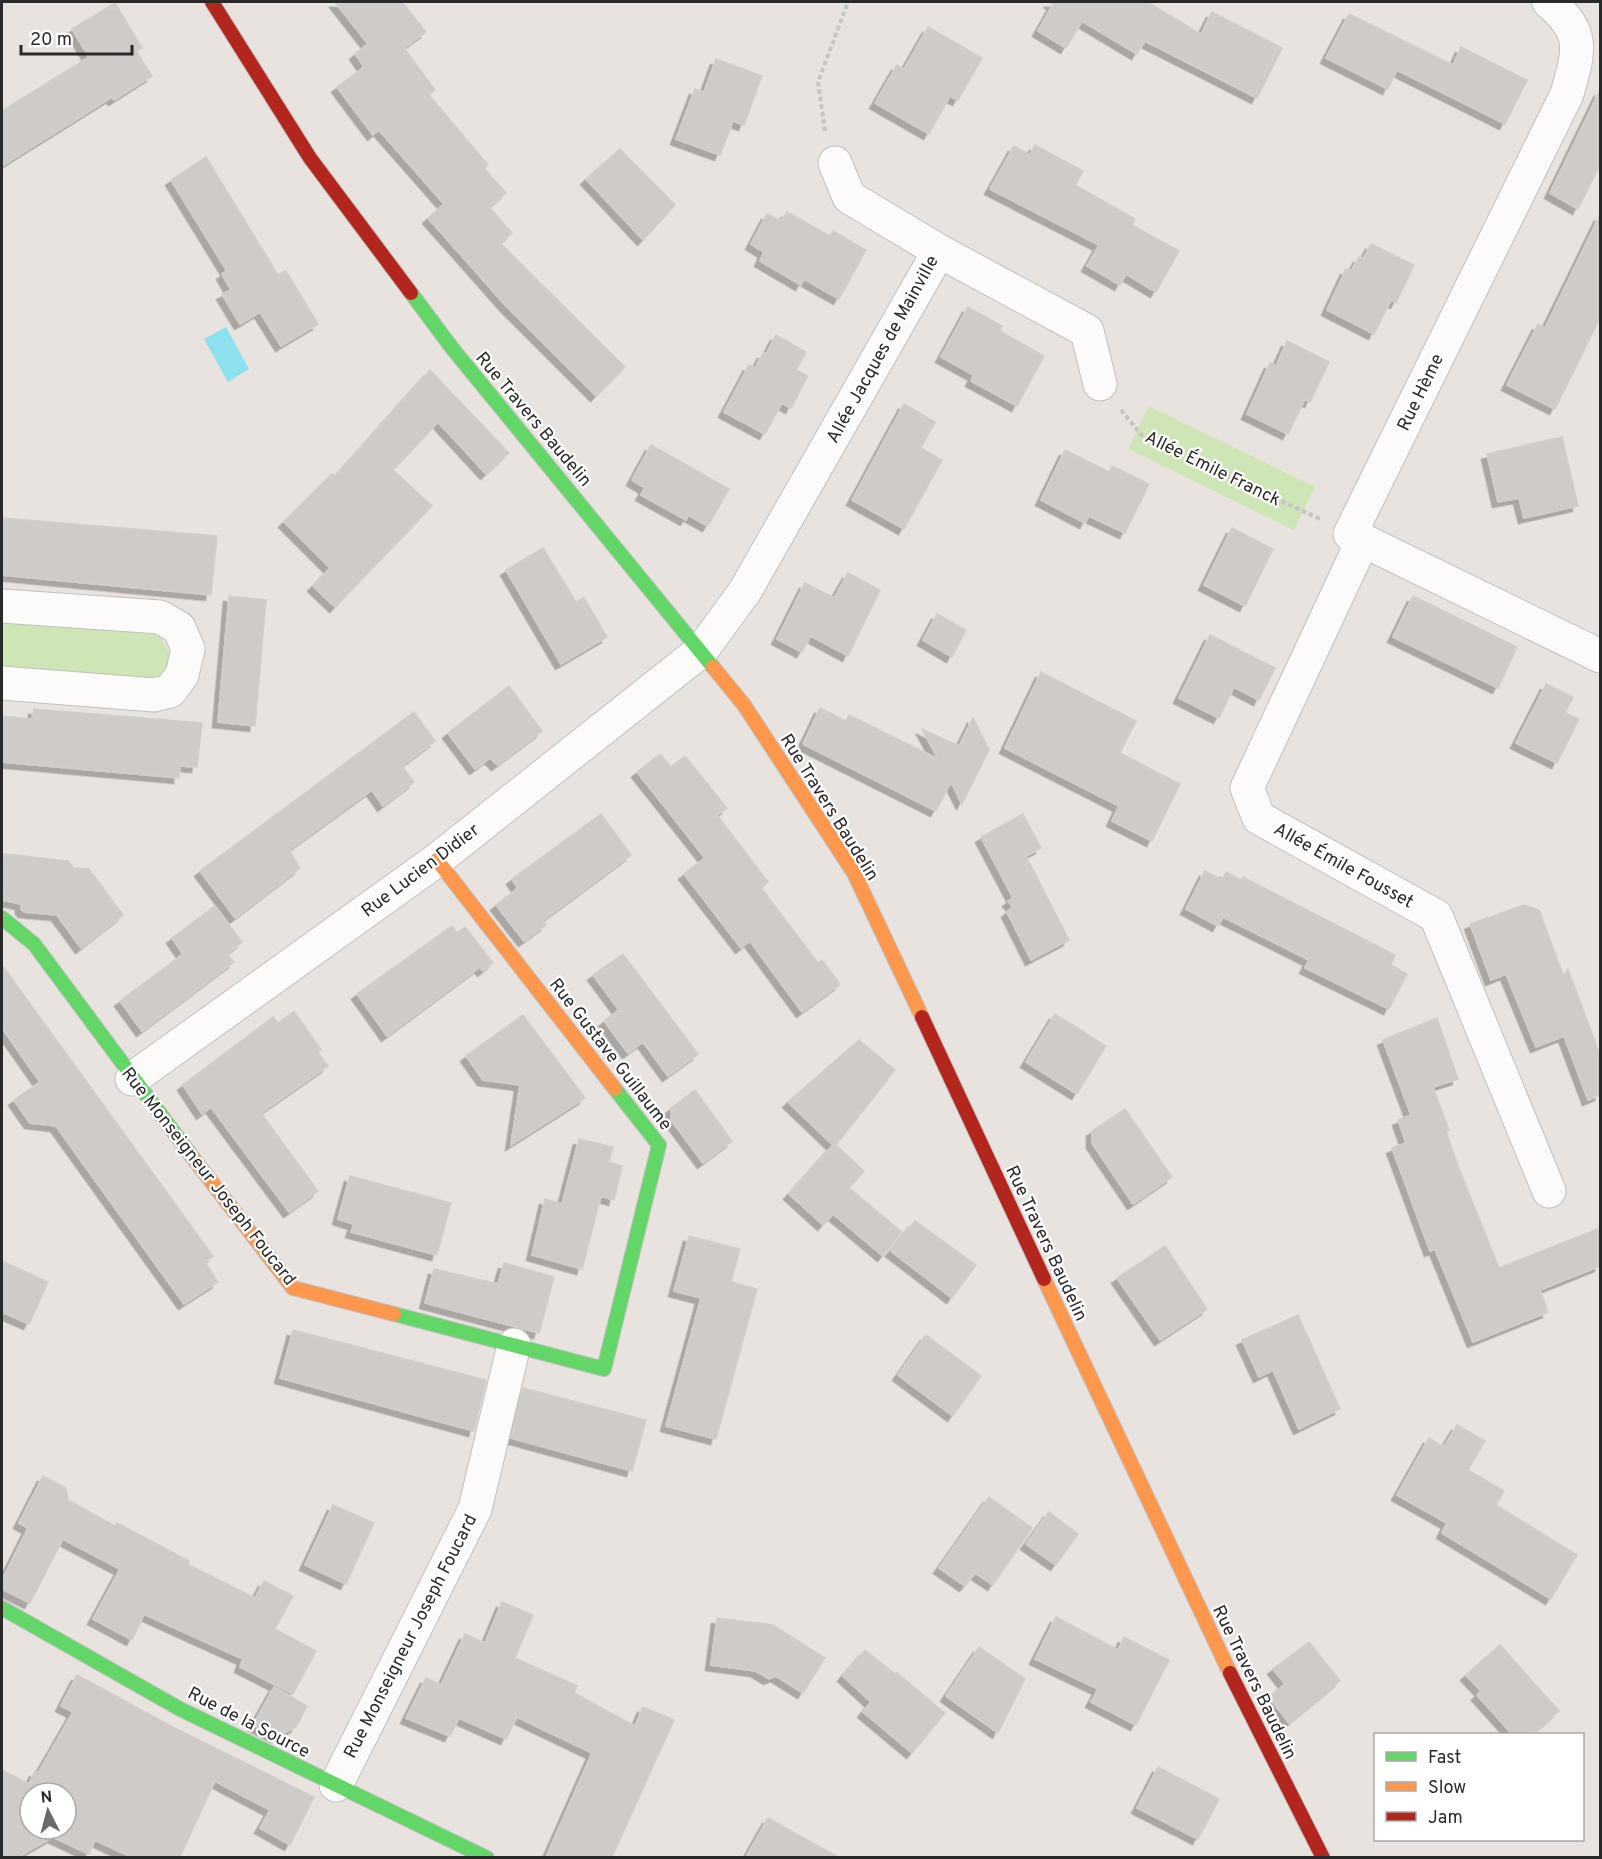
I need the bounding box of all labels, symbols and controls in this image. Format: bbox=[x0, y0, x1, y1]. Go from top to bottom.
scale bar bbox=[21, 18, 132, 56]
text: 20 m bbox=[30, 29, 72, 52]
street label: Allée Jacques de Mainville bbox=[822, 252, 945, 448]
street label: Rue Travers Baudelin bbox=[470, 348, 596, 492]
street label: Rue Hème bbox=[1393, 350, 1450, 435]
street label: Allée Émile Franck bbox=[1141, 425, 1285, 512]
street label: Rue Travers Baudelin bbox=[774, 730, 883, 886]
street label: Allée Émile Fousset bbox=[1269, 817, 1418, 914]
street label: Rue Lucien Didier bbox=[357, 819, 485, 923]
street label: Rue Gustave Guillaume bbox=[543, 974, 676, 1136]
street label: Rue Monseigneur Joseph Foucard bbox=[115, 1063, 300, 1291]
street label: Rue Travers Baudelin bbox=[999, 1162, 1092, 1325]
street label: Rue Monseigneur Joseph Foucard bbox=[340, 1511, 483, 1763]
street label: Rue Travers Baudelin bbox=[1206, 1602, 1301, 1764]
street label: Rue de la Source bbox=[183, 1683, 313, 1764]
legend bbox=[1374, 1733, 1584, 1841]
text: Fast bbox=[1428, 1747, 1461, 1770]
text: Slow bbox=[1428, 1777, 1466, 1800]
north arrow bbox=[18, 1781, 78, 1841]
text: N bbox=[40, 1788, 53, 1809]
text: Jam bbox=[1428, 1807, 1463, 1830]

